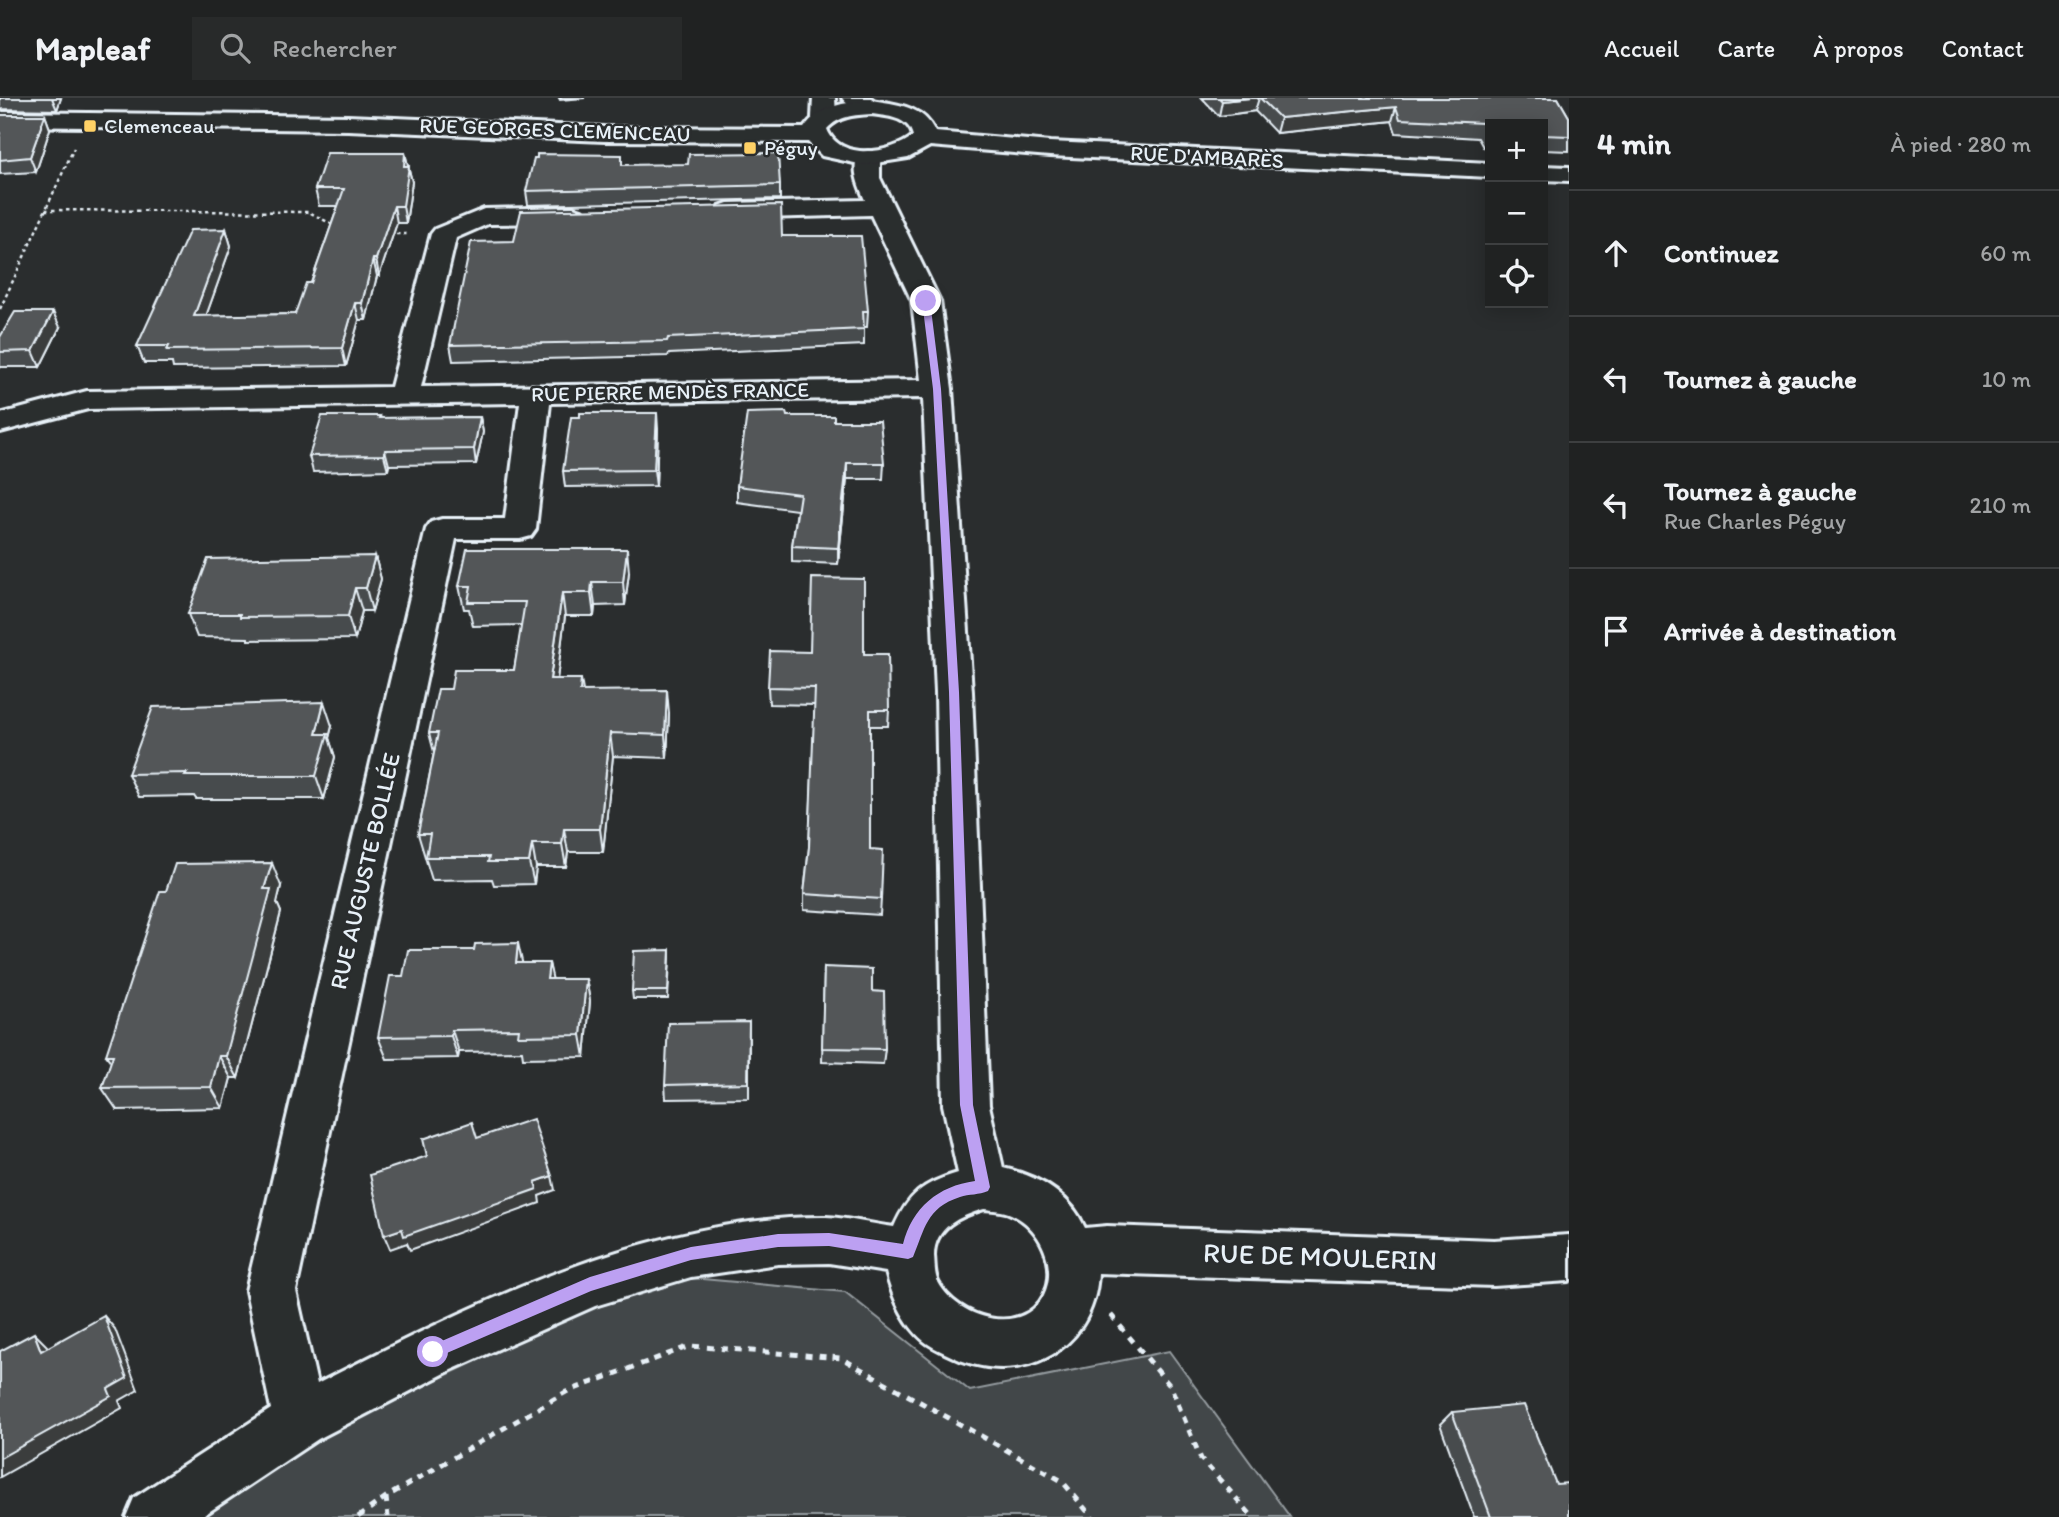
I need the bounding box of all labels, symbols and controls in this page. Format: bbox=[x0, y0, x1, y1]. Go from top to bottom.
search box bbox=[192, 17, 682, 80]
text: Mapleaf bbox=[35, 29, 150, 68]
icon: search bbox=[216, 29, 254, 67]
text: Rechercher bbox=[272, 32, 397, 64]
text: Accueil bbox=[1604, 34, 1679, 63]
text: Carte bbox=[1717, 34, 1775, 63]
text: À propos bbox=[1813, 34, 1904, 63]
text: Contact bbox=[1942, 34, 2024, 63]
street label: RUE GEORGES CLEMENCEAU bbox=[419, 112, 691, 147]
place label: Clemenceau bbox=[104, 113, 215, 138]
marker: Clemenceau bbox=[82, 118, 98, 134]
map controls bbox=[1485, 119, 1548, 308]
button: + bbox=[1485, 119, 1548, 182]
text: 4 min bbox=[1597, 125, 1671, 162]
text: À pied · 280 m bbox=[1891, 130, 2031, 158]
place label: Péguy bbox=[764, 135, 818, 160]
marker: Péguy bbox=[742, 140, 758, 156]
street label: RUE D'AMBARÈS bbox=[1130, 140, 1284, 173]
button: − bbox=[1485, 182, 1548, 245]
icon: ahead bbox=[1597, 234, 1635, 272]
text: Continuez bbox=[1664, 237, 1779, 269]
text: 60 m bbox=[1980, 239, 2031, 267]
button: locate bbox=[1485, 245, 1548, 308]
route end bbox=[910, 285, 941, 316]
icon: left bbox=[1597, 360, 1635, 398]
text: Tournez à gauche bbox=[1664, 363, 1857, 395]
text: 10 m bbox=[1982, 365, 2031, 393]
street label: RUE PIERRE MENDÈS FRANCE bbox=[531, 377, 809, 406]
text: Tournez à gauche bbox=[1664, 475, 1857, 507]
icon: left bbox=[1597, 486, 1635, 524]
text: 210 m bbox=[1970, 491, 2031, 519]
text: Rue Charles Péguy bbox=[1664, 507, 1846, 535]
icon: arrive bbox=[1597, 612, 1635, 650]
text: Arrivée à destination bbox=[1664, 615, 1896, 647]
street label: RUE AUGUSTE BOLLÉE bbox=[323, 750, 406, 992]
street label: RUE DE MOULERIN bbox=[1202, 1235, 1438, 1277]
route start bbox=[417, 1336, 448, 1367]

